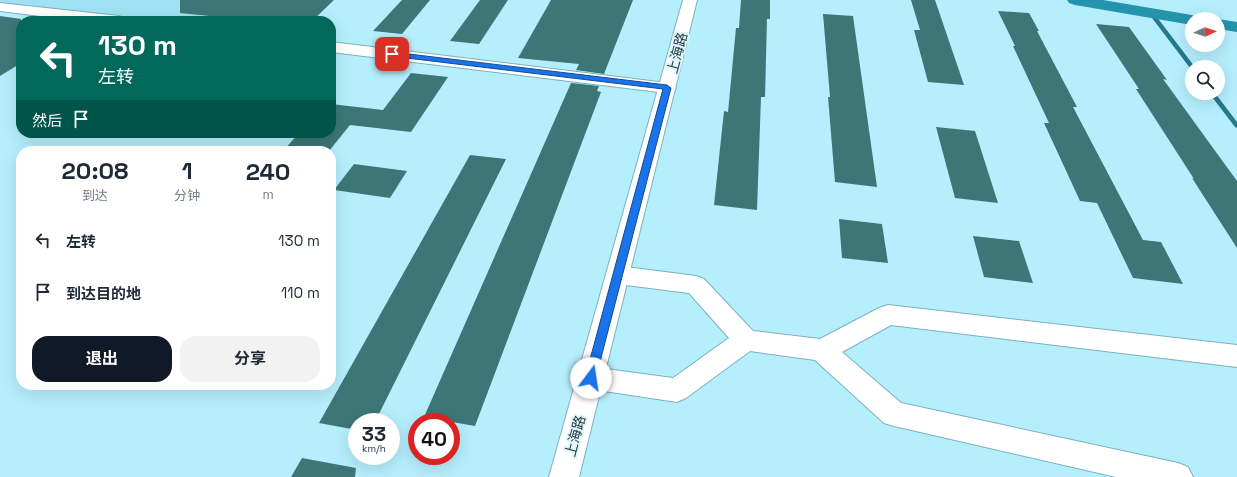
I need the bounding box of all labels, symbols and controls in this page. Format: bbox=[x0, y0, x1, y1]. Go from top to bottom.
north arrow bbox=[1185, 12, 1225, 52]
map controls bbox=[1185, 12, 1225, 100]
text: 130 m bbox=[98, 27, 177, 63]
street label: 上海路 bbox=[663, 30, 691, 76]
icon: left bbox=[32, 32, 84, 84]
pin bbox=[375, 37, 409, 71]
icon: arrive bbox=[381, 43, 403, 65]
button: search bbox=[1185, 60, 1225, 100]
text: 左转 bbox=[98, 65, 134, 88]
icon: arrive bbox=[70, 108, 92, 130]
text: 然后 bbox=[32, 111, 62, 130]
text: 20:08 bbox=[62, 155, 129, 186]
text: 1 bbox=[182, 155, 193, 186]
text: 240 bbox=[246, 156, 290, 187]
text: m bbox=[262, 186, 274, 203]
text: 到达 bbox=[82, 187, 108, 204]
text: 分钟 bbox=[174, 187, 200, 204]
icon: left bbox=[32, 229, 54, 251]
text: 130 m bbox=[278, 231, 320, 250]
text: 左转 bbox=[66, 232, 96, 251]
icon: arrive bbox=[32, 281, 54, 303]
text: 110 m bbox=[281, 283, 320, 302]
text: 到达目的地 bbox=[66, 284, 141, 303]
button: 退出 bbox=[32, 336, 172, 382]
button: 分享 bbox=[180, 336, 320, 382]
position arrow bbox=[570, 357, 612, 399]
speed limit sign: 40 bbox=[408, 413, 460, 465]
street label: 上海路 bbox=[561, 413, 589, 459]
text: 33 bbox=[362, 421, 386, 447]
text: km/h bbox=[362, 442, 386, 455]

